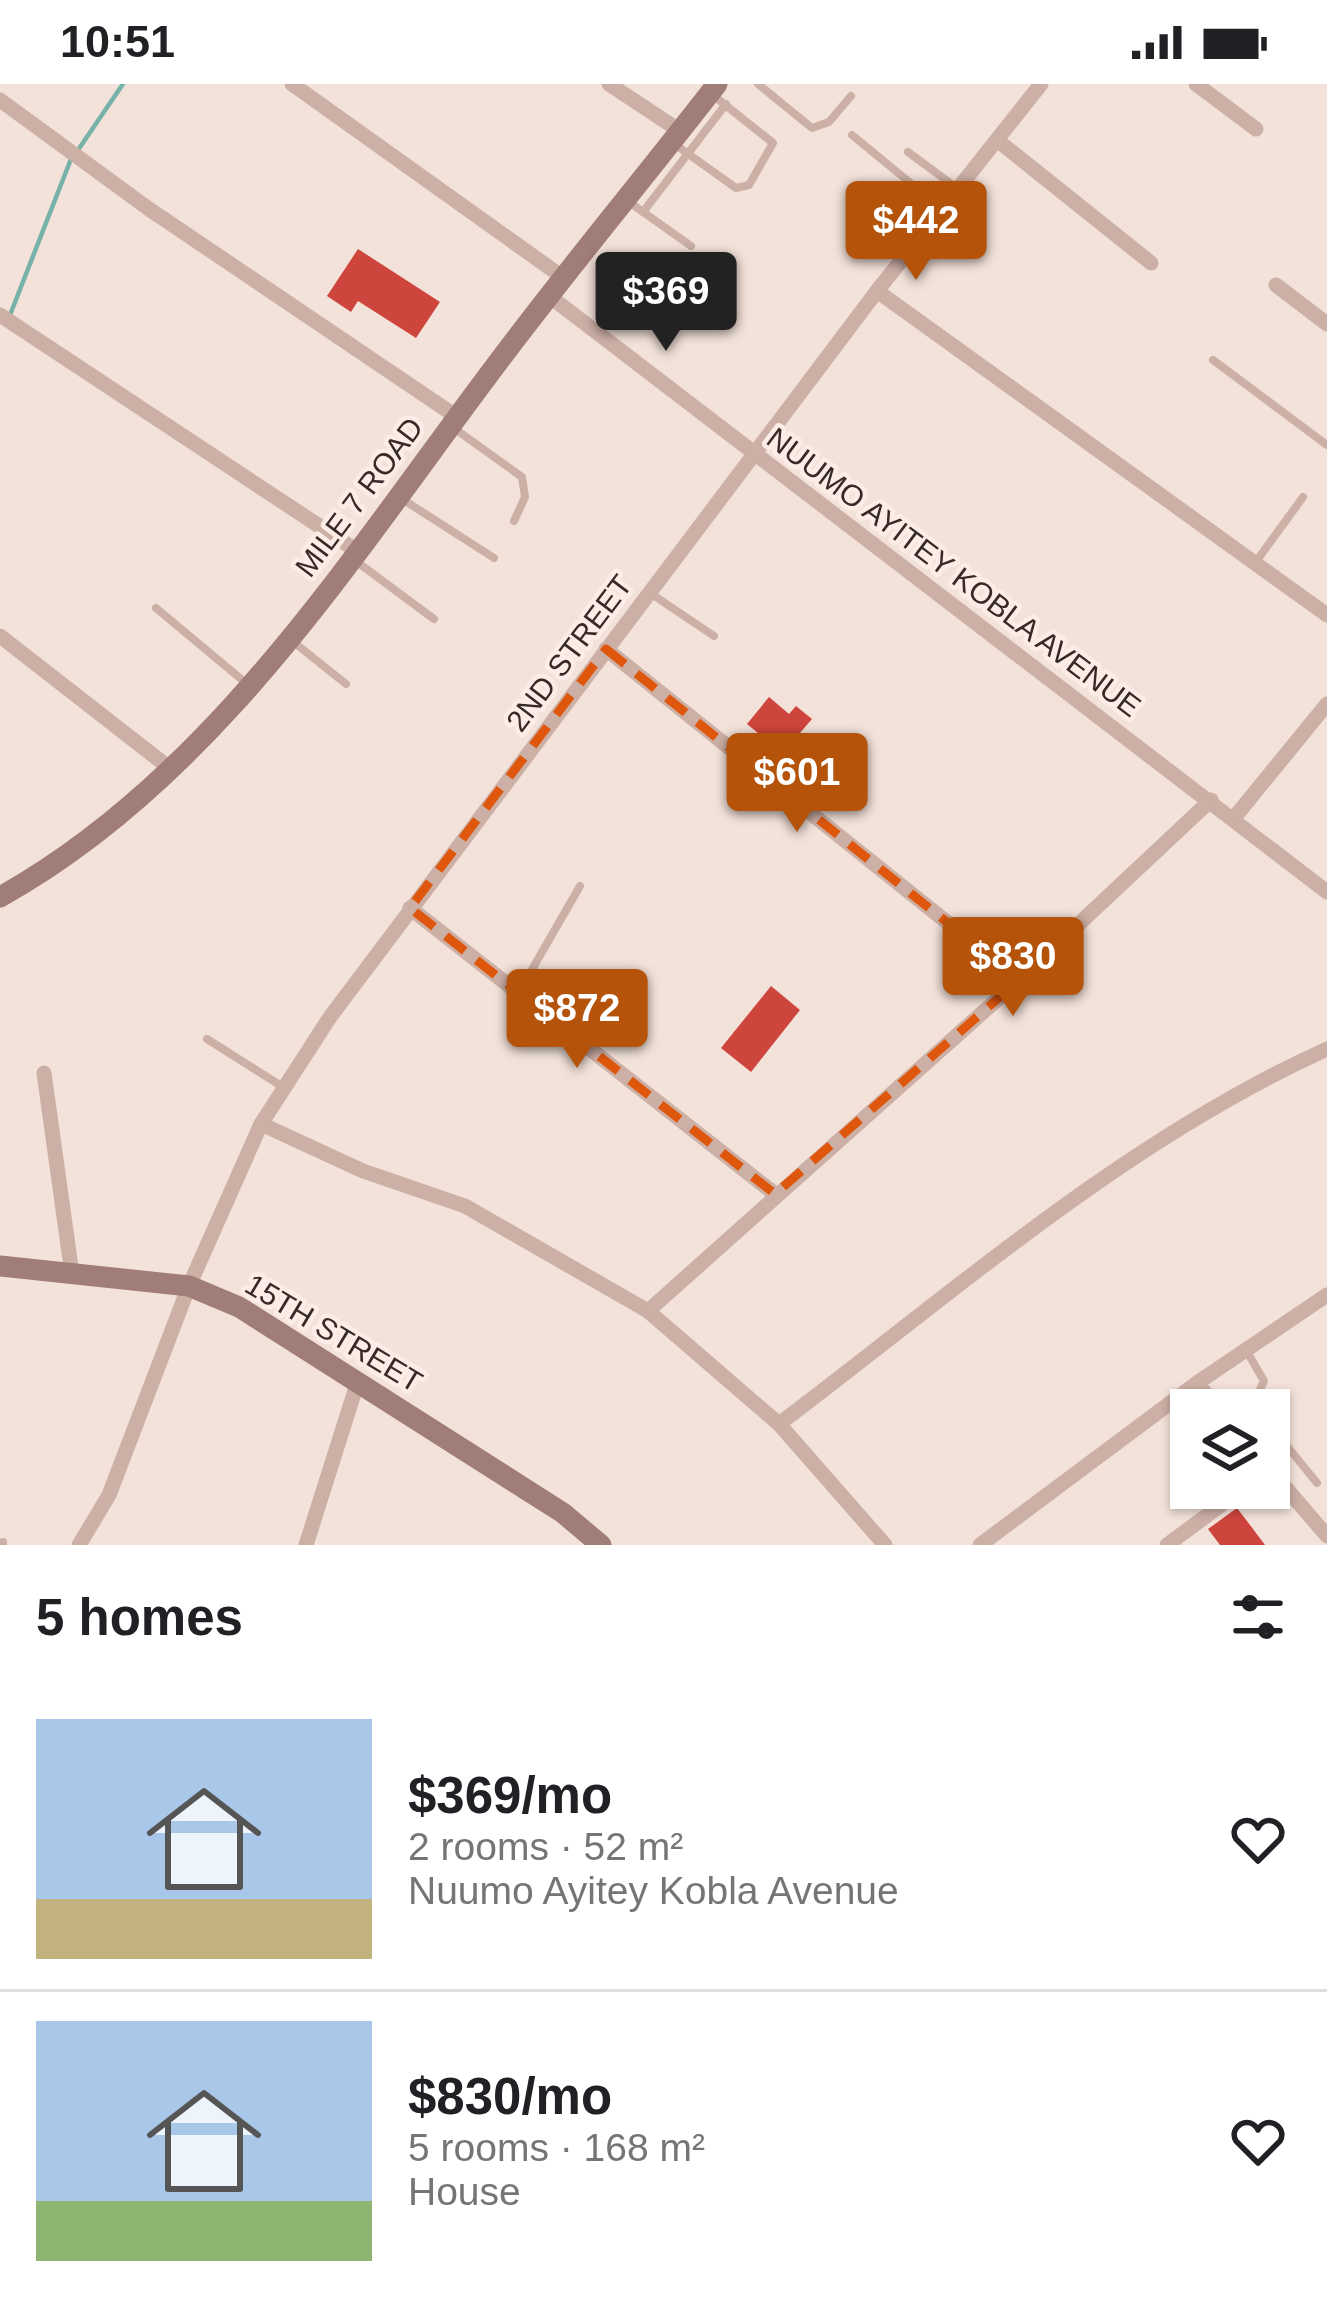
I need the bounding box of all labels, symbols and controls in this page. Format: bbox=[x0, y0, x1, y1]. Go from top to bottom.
text: 10:51 bbox=[60, 16, 175, 67]
pin: $442 bbox=[845, 181, 987, 283]
text: $442 bbox=[873, 198, 959, 241]
pin: $369 bbox=[595, 252, 737, 354]
text: $369 bbox=[623, 269, 709, 312]
street label: MILE 7 ROAD bbox=[289, 411, 429, 583]
street label: NUUMO AYITEY KOBLA AVENUE bbox=[761, 421, 1147, 723]
street label: 2ND STREET bbox=[500, 569, 638, 737]
pin: $601 bbox=[726, 733, 868, 835]
text: $601 bbox=[754, 750, 840, 793]
pin: $830 bbox=[942, 917, 1084, 1019]
text: $830 bbox=[970, 934, 1056, 977]
pin: $872 bbox=[506, 969, 648, 1071]
text: $872 bbox=[534, 986, 620, 1029]
street label: 15TH STREET bbox=[240, 1267, 428, 1399]
map controls bbox=[1170, 1389, 1290, 1509]
button: layers bbox=[1170, 1389, 1290, 1509]
icon: filters bbox=[1225, 1584, 1291, 1650]
text: 5 homes bbox=[36, 1589, 243, 1646]
icon: home bbox=[132, 1767, 276, 1911]
text: $369/mo bbox=[408, 1767, 612, 1824]
icon: heart bbox=[1225, 1806, 1291, 1872]
text: 2 rooms · 52 m² bbox=[408, 1825, 683, 1868]
text: Nuumo Ayitey Kobla Avenue bbox=[408, 1869, 899, 1912]
text: $830/mo bbox=[408, 2068, 612, 2125]
icon: home bbox=[132, 2069, 276, 2213]
icon: heart bbox=[1225, 2108, 1291, 2174]
text: 5 rooms · 168 m² bbox=[408, 2126, 705, 2169]
text: House bbox=[408, 2170, 521, 2213]

